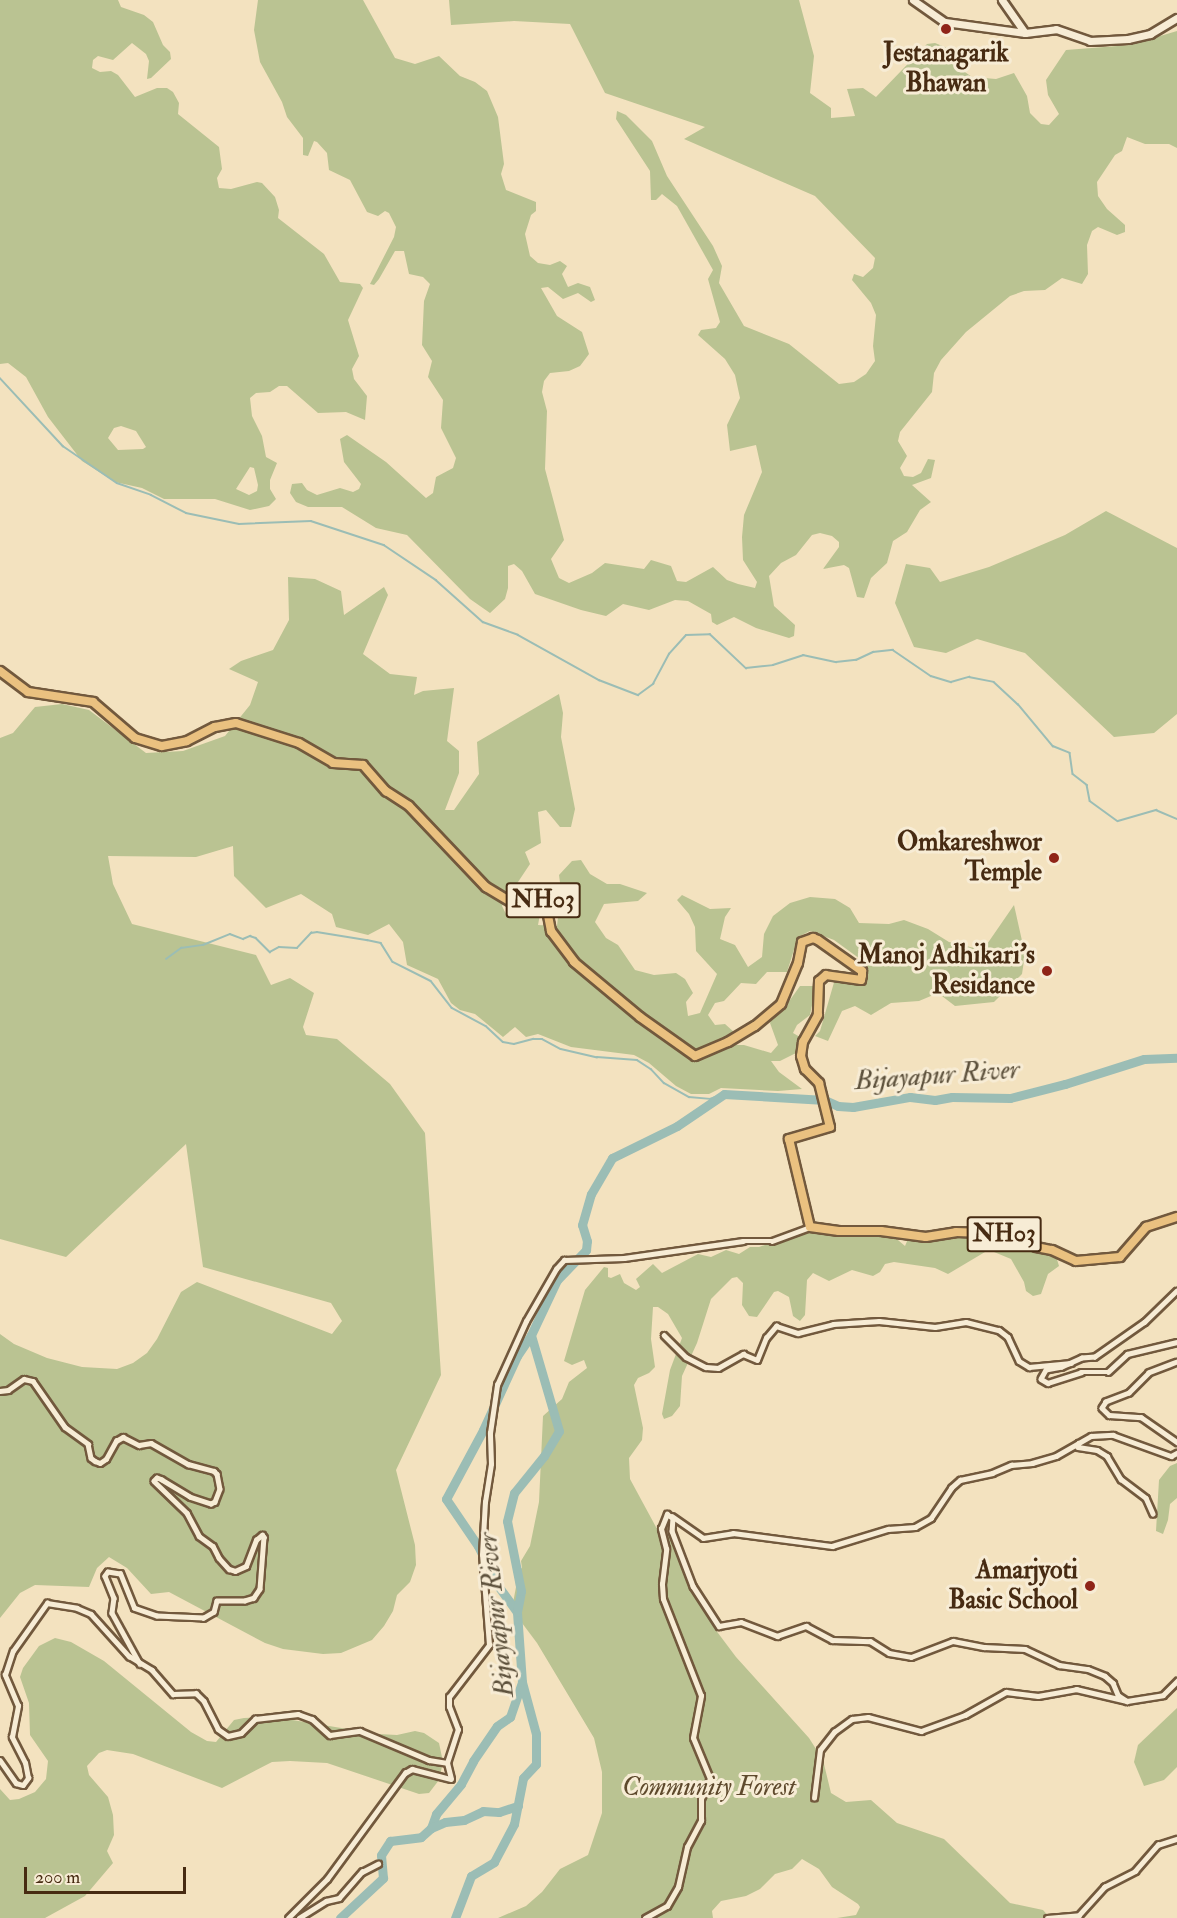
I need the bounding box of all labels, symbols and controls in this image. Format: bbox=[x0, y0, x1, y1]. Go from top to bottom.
marker: Jestanagarik Bhawan bbox=[939, 22, 953, 36]
place label: Jestanagarik Bhawan bbox=[883, 38, 1009, 100]
place label: Omkareshwor Temple bbox=[897, 827, 1042, 888]
marker: Omkareshwor Temple bbox=[1047, 851, 1061, 865]
road number: NH03 bbox=[506, 879, 580, 921]
place label: Manoj Adhikari's Residance bbox=[857, 940, 1035, 1002]
marker: Manoj Adhikari's Residance bbox=[1040, 964, 1054, 978]
water label: Bijayapur River bbox=[853, 1053, 1021, 1097]
road number: NH03 bbox=[966, 1213, 1042, 1255]
water label: Bijayapur River bbox=[471, 1531, 521, 1699]
place label: Amarjyoti Basic School bbox=[948, 1555, 1078, 1616]
marker: Amarjyoti Basic School bbox=[1083, 1579, 1097, 1593]
park label: Community Forest bbox=[622, 1772, 796, 1804]
scale bar bbox=[27, 1855, 189, 1893]
text: 200 m bbox=[35, 1866, 80, 1889]

